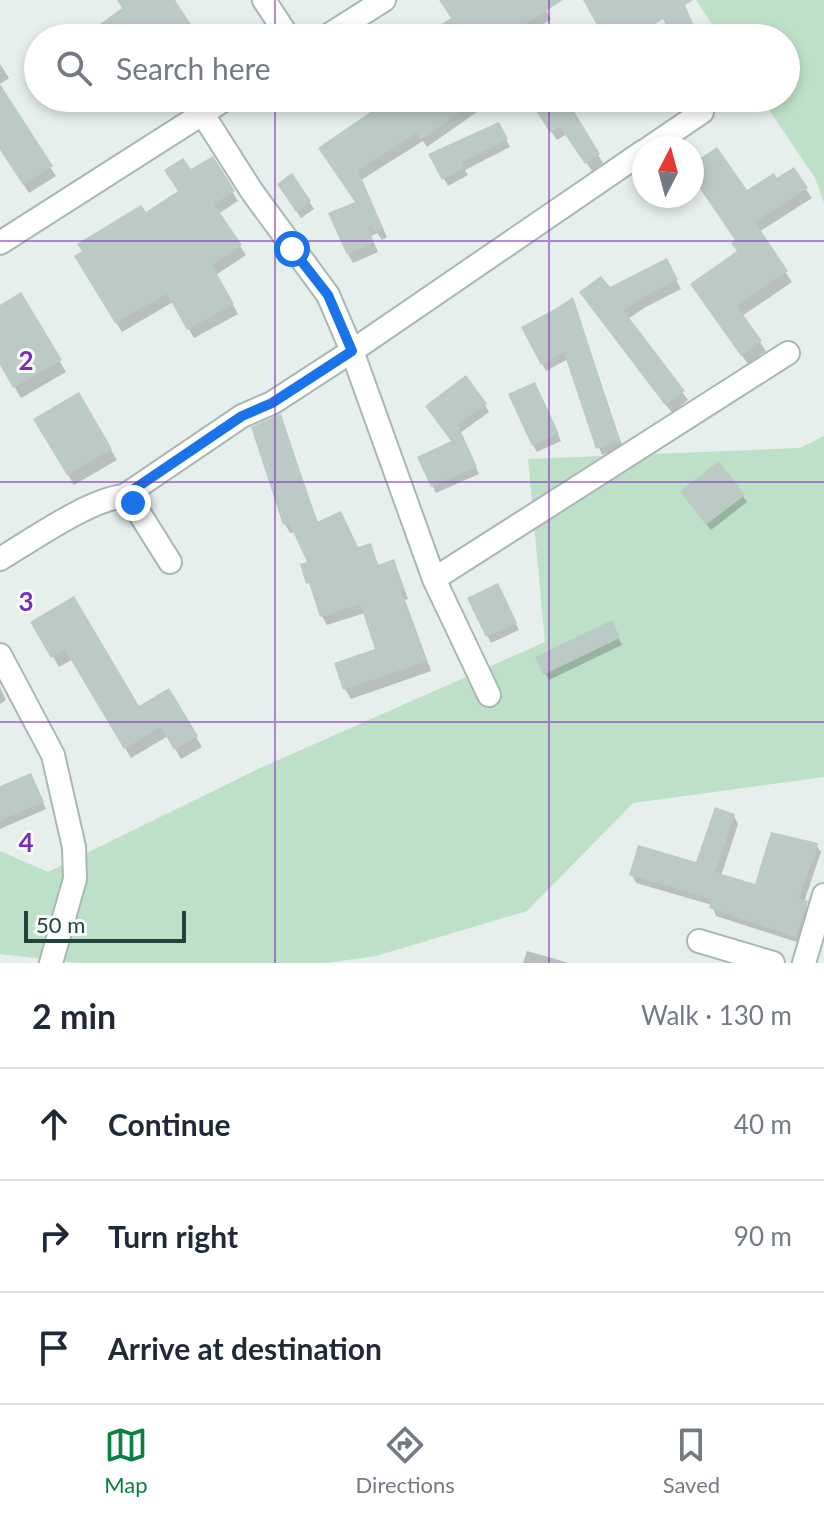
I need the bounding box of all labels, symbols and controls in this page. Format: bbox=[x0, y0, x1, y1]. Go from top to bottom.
search box bbox=[24, 24, 800, 112]
icon: search bbox=[52, 46, 96, 90]
text: Search here bbox=[116, 50, 271, 86]
north arrow bbox=[632, 136, 704, 208]
route start bbox=[274, 231, 310, 267]
text: 2 bbox=[18, 344, 34, 376]
route end bbox=[115, 485, 151, 521]
text: 3 bbox=[18, 585, 34, 617]
text: 4 bbox=[18, 826, 34, 858]
scale bar bbox=[24, 907, 186, 943]
text: 50 m bbox=[36, 911, 85, 938]
text: 2 min bbox=[32, 995, 116, 1036]
text: Walk · 130 m bbox=[641, 999, 792, 1031]
icon: ahead bbox=[32, 1102, 76, 1146]
text: Continue bbox=[108, 1106, 231, 1142]
text: 40 m bbox=[734, 1108, 792, 1140]
icon: right bbox=[32, 1214, 76, 1258]
text: Turn right bbox=[108, 1218, 238, 1254]
text: 90 m bbox=[734, 1220, 792, 1252]
icon: arrive bbox=[32, 1326, 76, 1370]
text: Arrive at destination bbox=[108, 1330, 382, 1366]
tab: Map bbox=[104, 1423, 148, 1498]
tab: Directions bbox=[356, 1423, 455, 1498]
tab: Saved bbox=[663, 1423, 720, 1498]

